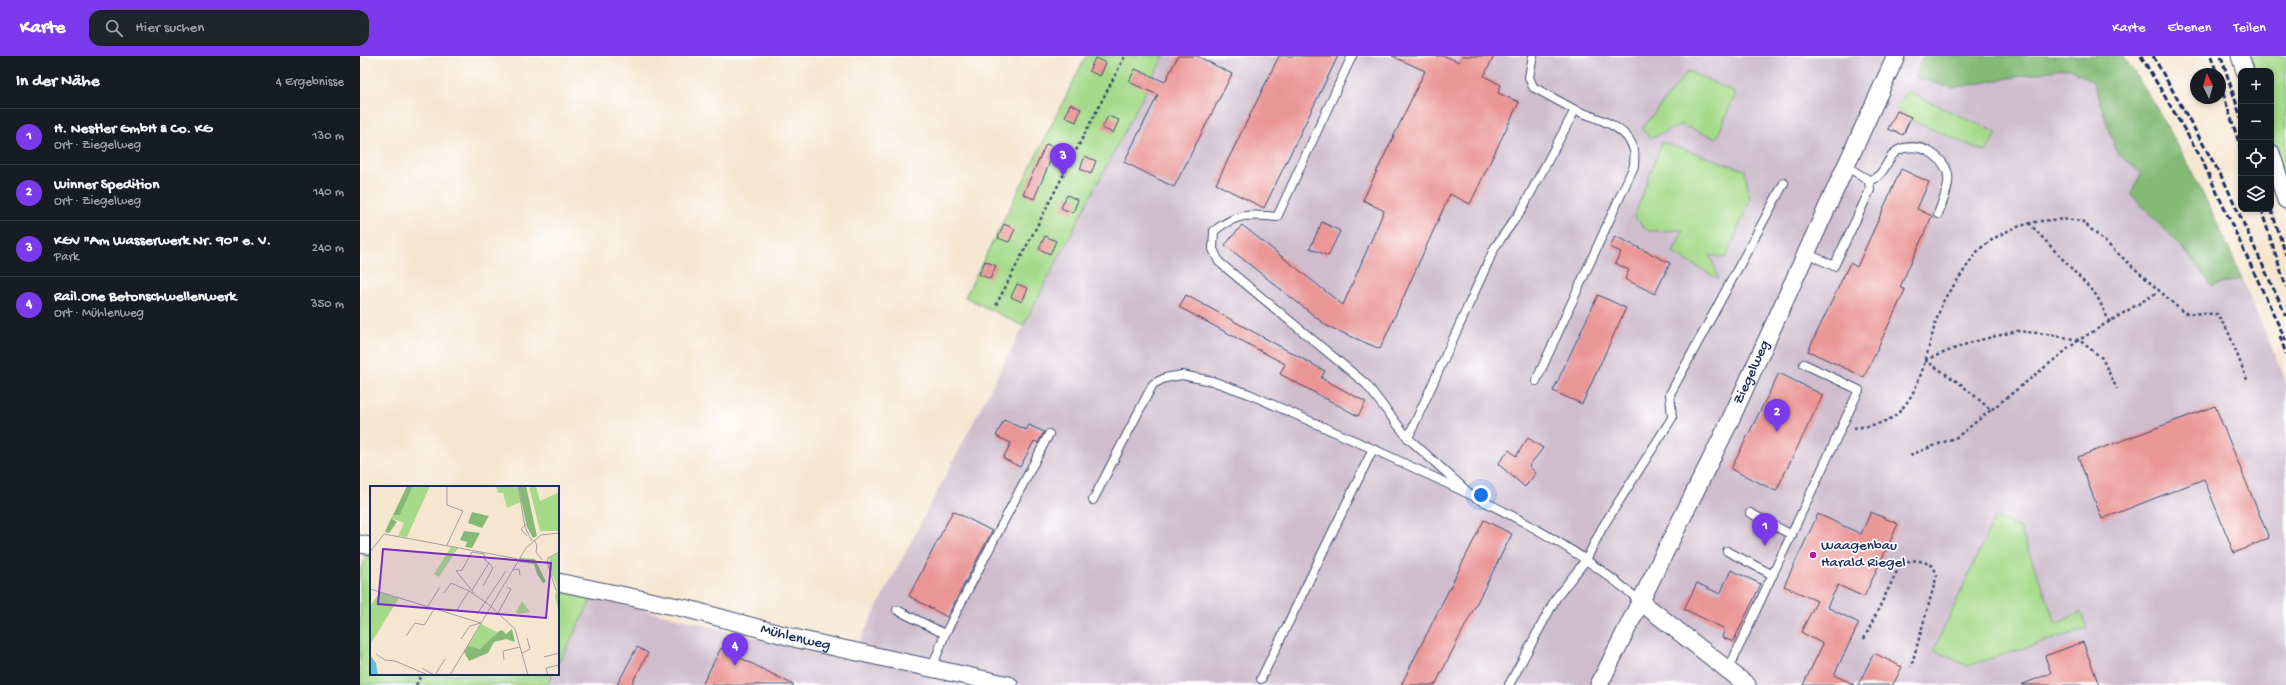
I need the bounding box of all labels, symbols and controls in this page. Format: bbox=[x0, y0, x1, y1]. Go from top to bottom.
search box bbox=[89, 10, 369, 46]
text: Karte bbox=[20, 17, 65, 40]
icon: search bbox=[103, 17, 125, 39]
text: Hier suchen bbox=[135, 19, 204, 37]
text: Karte bbox=[2112, 20, 2146, 37]
text: Ebenen bbox=[2168, 20, 2211, 37]
text: Teilen bbox=[2233, 20, 2266, 37]
north arrow bbox=[2190, 68, 2226, 104]
map controls bbox=[2238, 68, 2274, 212]
button: + bbox=[2238, 68, 2274, 104]
text: In der Nähe bbox=[16, 72, 99, 92]
text: 4 Ergebnisse bbox=[276, 75, 344, 90]
button: − bbox=[2238, 104, 2274, 140]
text: H. Nestler GmbH & Co. KG bbox=[54, 120, 212, 138]
text: 1 bbox=[26, 129, 32, 144]
text: 130 m bbox=[312, 129, 344, 144]
text: Ort · Ziegelweg bbox=[54, 138, 141, 153]
button: locate bbox=[2238, 140, 2274, 176]
pin: 3 bbox=[1050, 143, 1076, 176]
text: Winner Spedition bbox=[54, 176, 159, 194]
button: layers bbox=[2238, 176, 2274, 212]
text: 2 bbox=[26, 185, 32, 200]
text: 140 m bbox=[313, 185, 344, 200]
text: Ort · Ziegelweg bbox=[54, 194, 141, 209]
text: KGV "Am Wasserwerk Nr. 90" e. V. bbox=[54, 232, 271, 250]
text: 3 bbox=[26, 241, 32, 256]
text: 240 m bbox=[312, 241, 344, 256]
text: Park bbox=[54, 250, 79, 265]
text: Rail.One Betonschwellenwerk bbox=[54, 288, 236, 306]
text: 4 bbox=[26, 297, 32, 312]
text: 350 m bbox=[311, 297, 344, 312]
text: Ort · Mühlenweg bbox=[54, 306, 144, 321]
street label: Ziegelweg bbox=[1730, 338, 1774, 407]
pin: 2 bbox=[1764, 399, 1790, 432]
your location bbox=[1471, 485, 1491, 505]
inset map bbox=[370, 486, 559, 675]
pin: 1 bbox=[1752, 513, 1778, 546]
place label: Waagenbau Harald Riegel bbox=[1821, 537, 1906, 572]
marker: Waagenbau Harald Riegel bbox=[1808, 550, 1818, 560]
street label: Mühlenweg bbox=[758, 620, 832, 655]
pin: 4 bbox=[722, 633, 748, 666]

